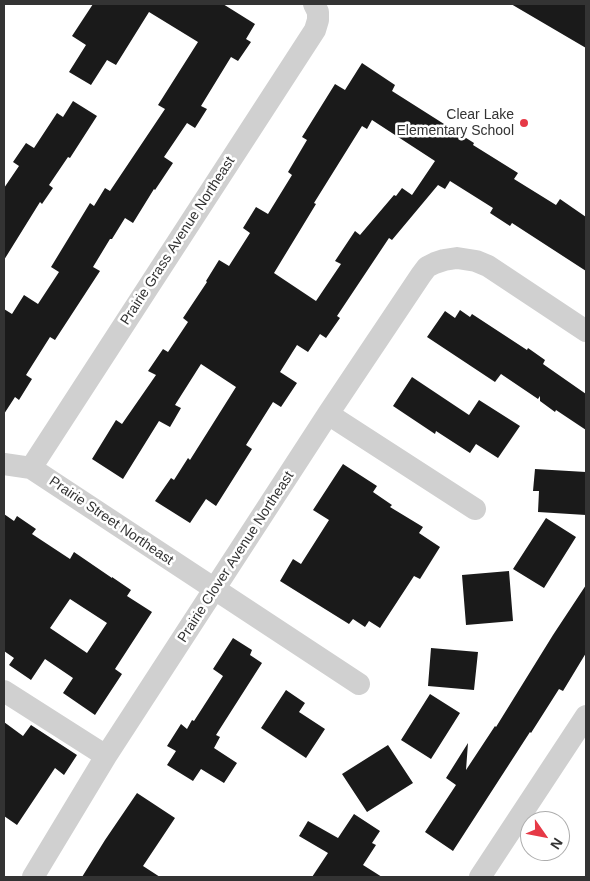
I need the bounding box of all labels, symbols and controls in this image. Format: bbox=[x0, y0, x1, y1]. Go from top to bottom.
place label: Clear Lake Elementary School bbox=[396, 107, 514, 140]
marker: Clear Lake Elementary School bbox=[518, 117, 530, 129]
street label: Prairie Grass Avenue Northeast bbox=[117, 154, 239, 328]
street label: Prairie Clover Avenue Northeast bbox=[174, 468, 298, 646]
street label: Prairie Street Northeast bbox=[46, 473, 176, 569]
north arrow bbox=[520, 811, 570, 861]
text: N bbox=[547, 835, 566, 852]

